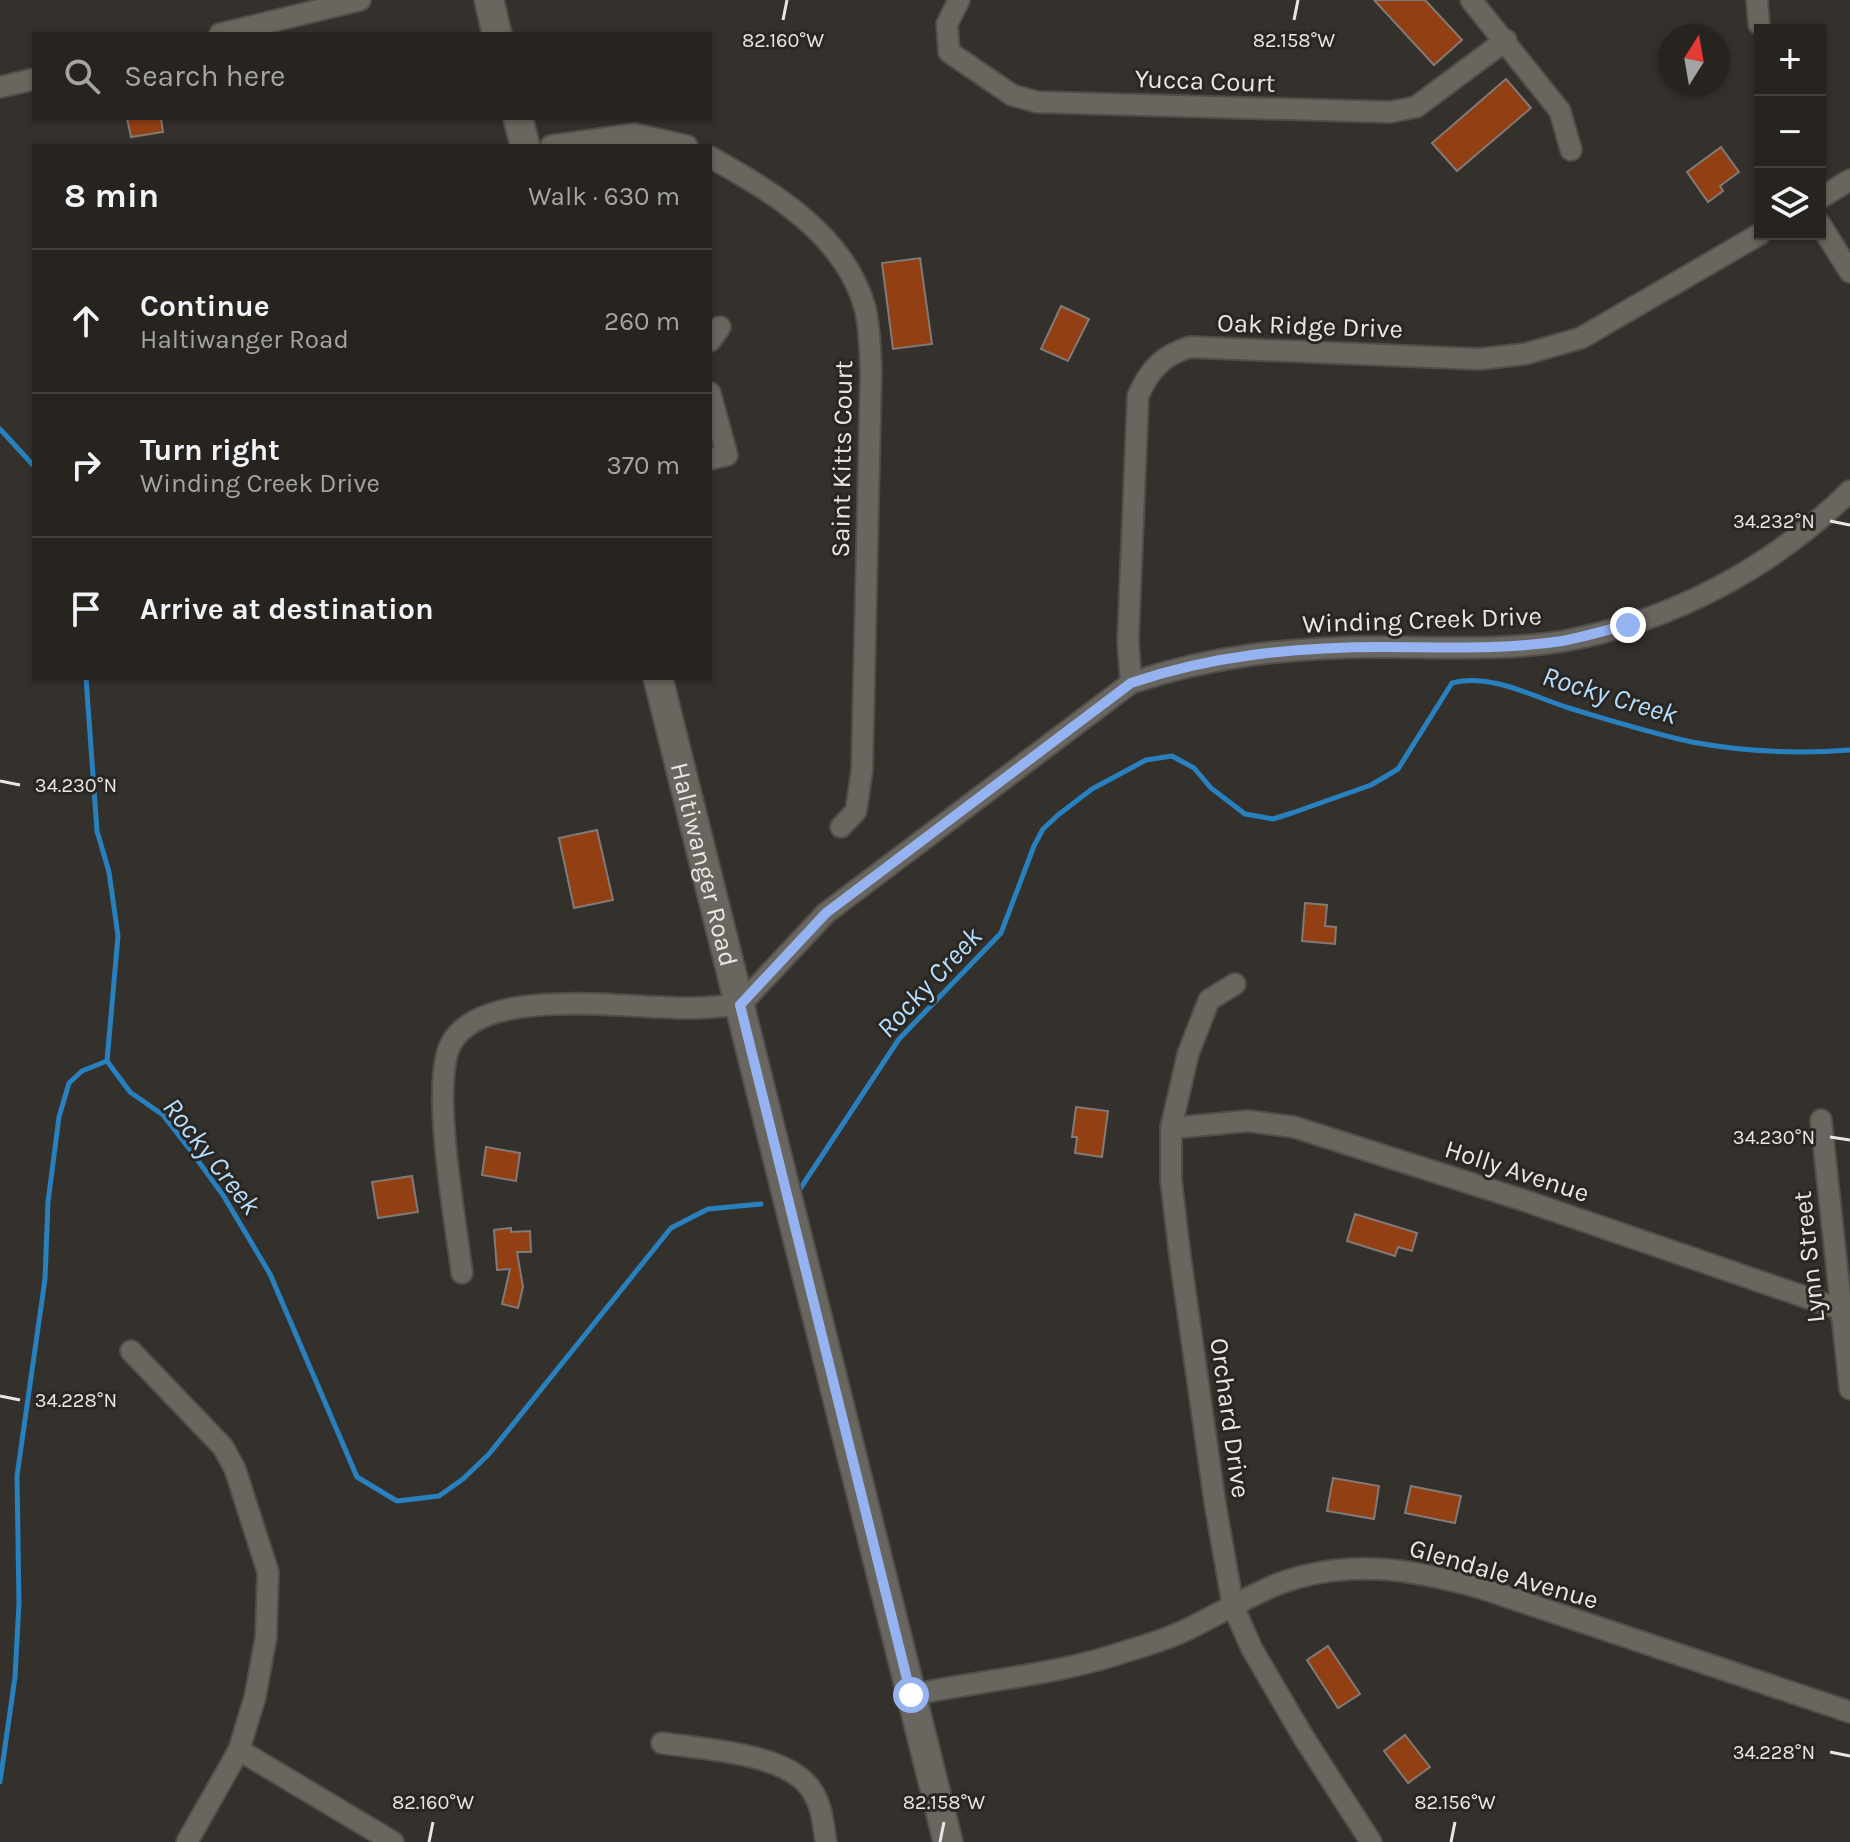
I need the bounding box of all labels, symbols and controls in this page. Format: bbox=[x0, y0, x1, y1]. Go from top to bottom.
north arrow bbox=[1658, 24, 1730, 96]
map controls bbox=[1754, 24, 1826, 240]
button: + bbox=[1754, 24, 1826, 96]
text: 82.160°W bbox=[742, 29, 824, 52]
text: 82.158°W bbox=[1253, 29, 1335, 52]
search box bbox=[32, 32, 712, 120]
icon: search bbox=[60, 54, 104, 98]
text: Search here bbox=[124, 58, 285, 94]
street label: Yucca Court bbox=[1134, 63, 1276, 99]
button: − bbox=[1754, 96, 1826, 168]
button: layers bbox=[1754, 168, 1826, 240]
text: 8 min bbox=[64, 176, 159, 216]
text: Walk · 630 m bbox=[528, 181, 680, 212]
text: Continue bbox=[140, 288, 270, 324]
icon: ahead bbox=[64, 299, 108, 343]
text: 260 m bbox=[604, 306, 680, 337]
street label: Oak Ridge Drive bbox=[1217, 307, 1403, 345]
text: Haltiwanger Road bbox=[140, 324, 349, 355]
street label: Saint Kitts Court bbox=[825, 360, 859, 558]
text: Turn right bbox=[140, 432, 280, 468]
icon: right bbox=[64, 443, 108, 487]
text: 370 m bbox=[607, 450, 680, 481]
text: Winding Creek Drive bbox=[140, 468, 380, 499]
text: 34.232°N bbox=[1733, 510, 1815, 533]
icon: arrive bbox=[64, 587, 108, 631]
text: Arrive at destination bbox=[140, 591, 434, 627]
street label: Winding Creek Drive bbox=[1302, 600, 1542, 640]
route end bbox=[1610, 607, 1646, 643]
water label: Rocky Creek bbox=[1539, 659, 1682, 731]
street label: Haltiwanger Road bbox=[664, 759, 745, 969]
text: 34.230°N bbox=[35, 774, 117, 797]
water label: Rocky Creek bbox=[869, 919, 989, 1044]
water label: Rocky Creek bbox=[156, 1091, 268, 1222]
text: 34.230°N bbox=[1733, 1126, 1815, 1149]
street label: Holly Avenue bbox=[1441, 1133, 1593, 1209]
street label: Lynn Street bbox=[1787, 1189, 1831, 1324]
street label: Orchard Drive bbox=[1203, 1336, 1257, 1500]
text: 34.228°N bbox=[35, 1389, 117, 1412]
street label: Glendale Avenue bbox=[1406, 1532, 1602, 1616]
route start bbox=[893, 1677, 929, 1713]
text: 34.228°N bbox=[1733, 1741, 1815, 1764]
text: 82.160°W bbox=[392, 1791, 474, 1814]
text: 82.158°W bbox=[903, 1791, 985, 1814]
text: 82.156°W bbox=[1414, 1791, 1496, 1814]

